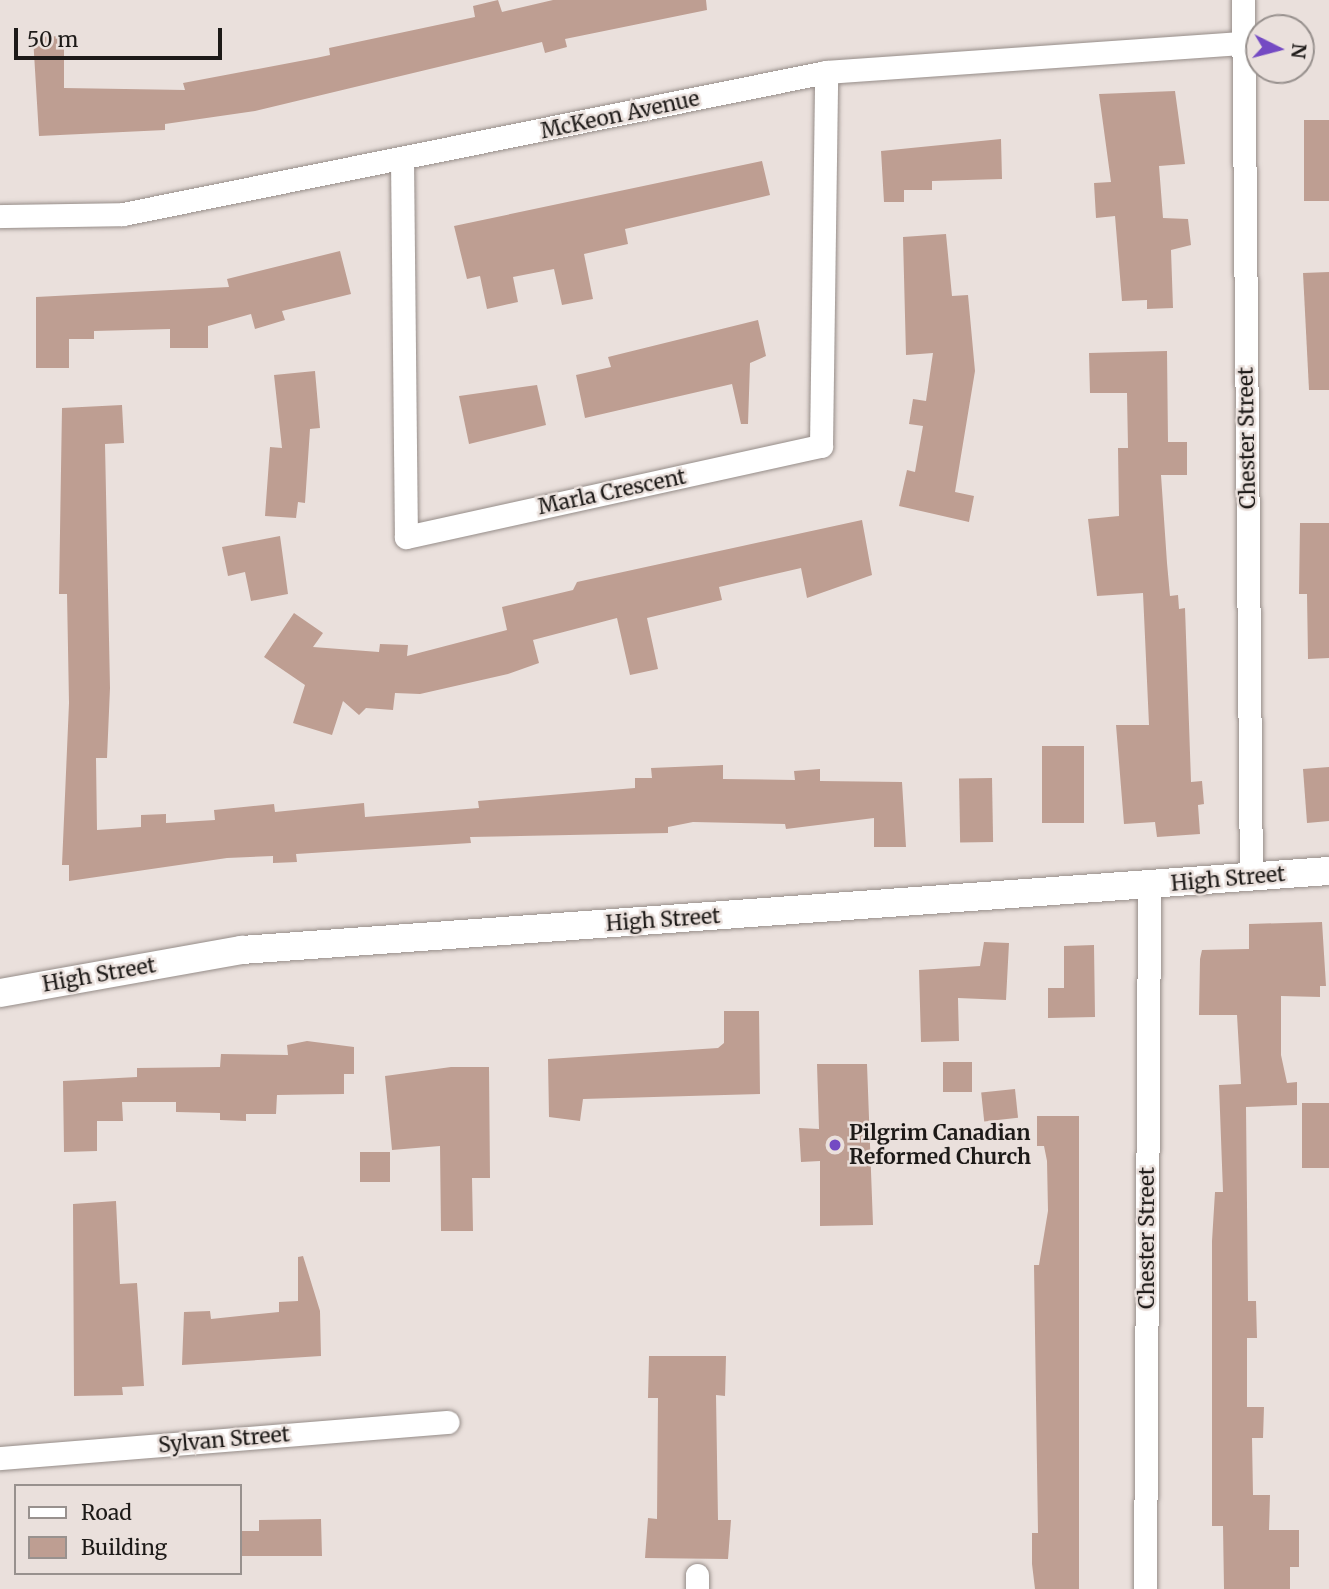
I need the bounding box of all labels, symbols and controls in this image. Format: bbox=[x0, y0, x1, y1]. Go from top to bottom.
scale bar bbox=[18, 14, 226, 58]
north arrow bbox=[1245, 14, 1315, 84]
text: 50 m bbox=[27, 26, 78, 53]
text: N bbox=[1286, 42, 1312, 60]
street label: McKeon Avenue bbox=[538, 86, 702, 144]
street label: Chester Street bbox=[1233, 367, 1261, 509]
street label: Marla Crescent bbox=[536, 464, 688, 520]
street label: High Street bbox=[1170, 861, 1286, 897]
street label: High Street bbox=[605, 903, 721, 937]
street label: High Street bbox=[40, 953, 158, 997]
place label: Pilgrim Canadian Reformed Church bbox=[849, 1120, 1031, 1170]
marker: Pilgrim Canadian Reformed Church bbox=[827, 1137, 843, 1153]
street label: Chester Street bbox=[1134, 1167, 1160, 1309]
street label: Sylvan Street bbox=[157, 1422, 291, 1458]
legend bbox=[14, 1484, 242, 1575]
text: Road bbox=[81, 1499, 132, 1526]
text: Building bbox=[81, 1534, 167, 1561]

